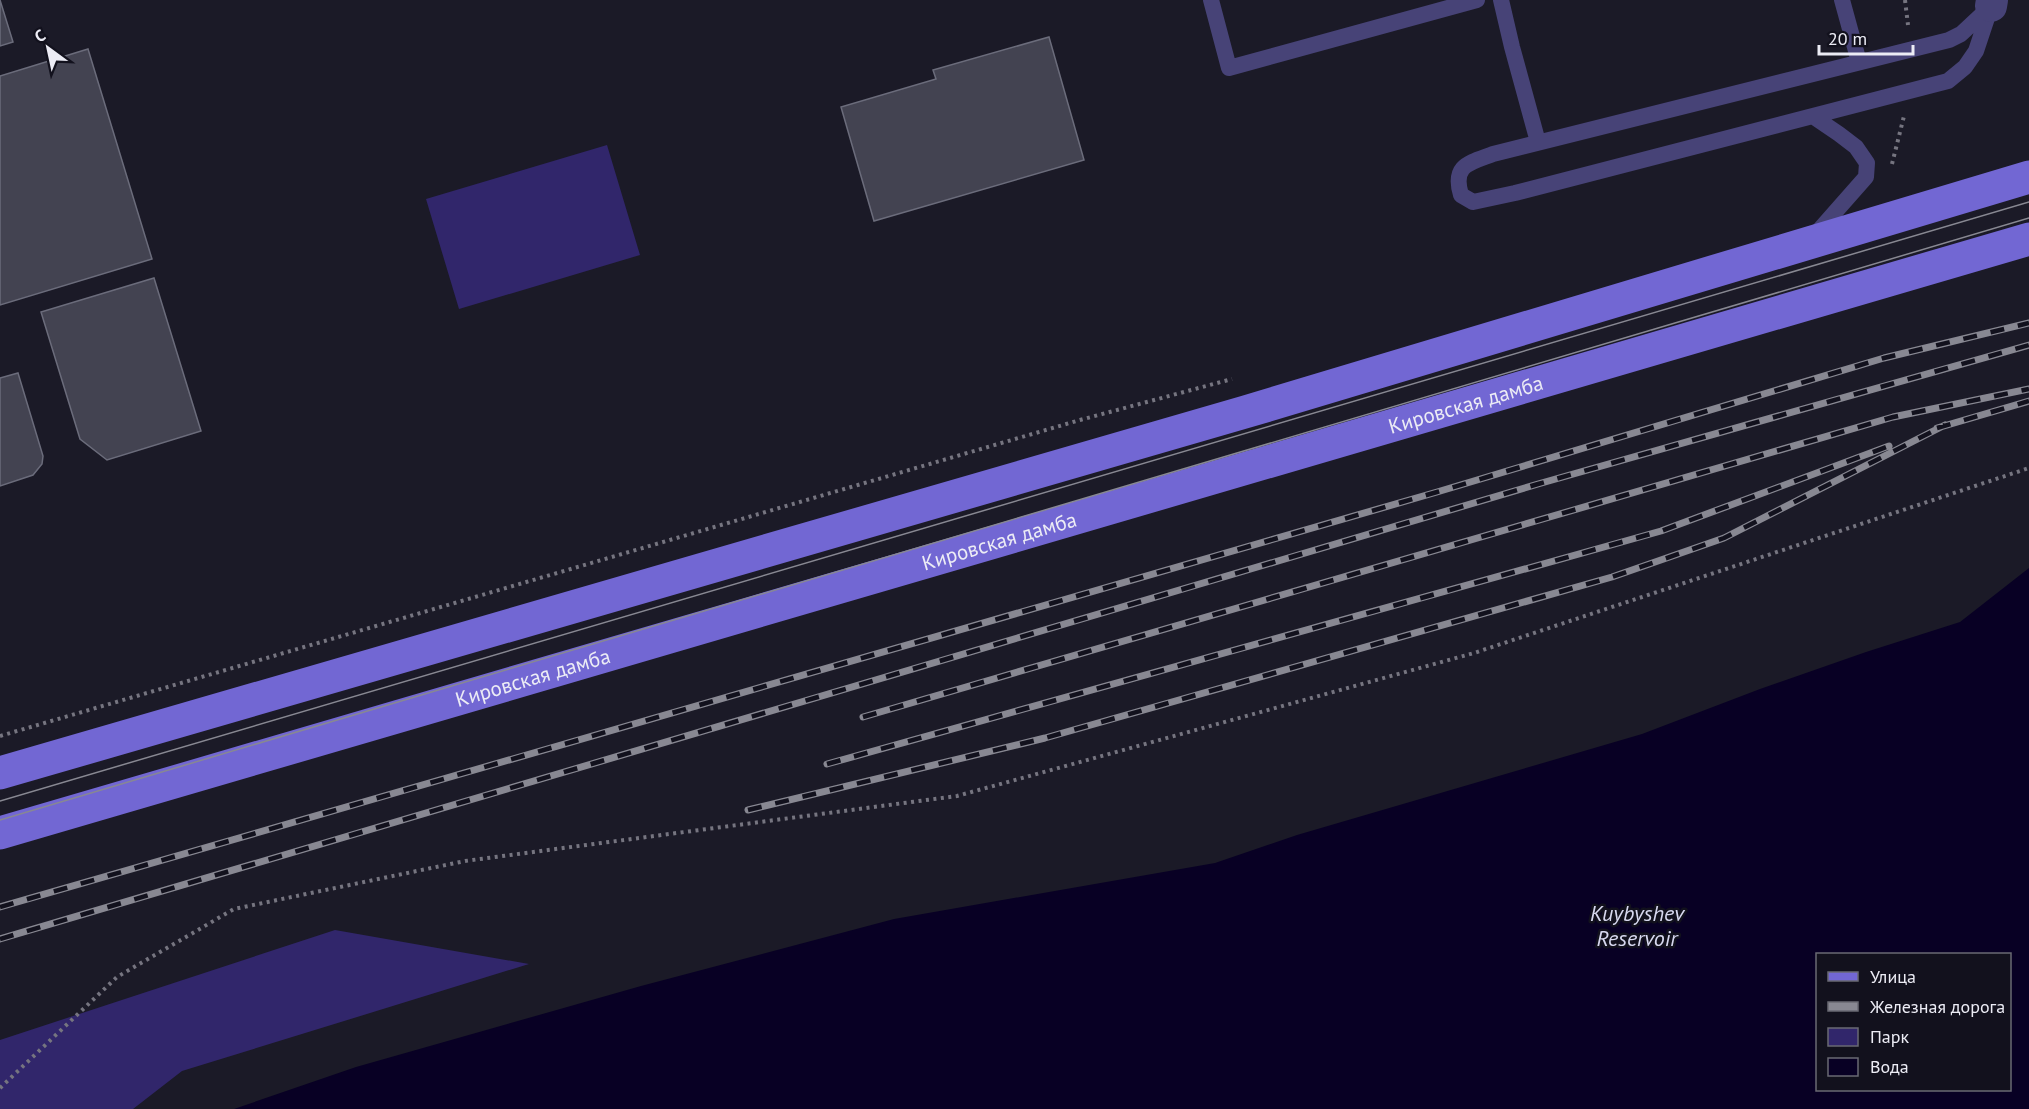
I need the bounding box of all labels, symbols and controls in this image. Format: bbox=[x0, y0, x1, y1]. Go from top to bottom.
north arrow bbox=[18, 18, 78, 78]
scale bar bbox=[1819, 18, 1914, 56]
text: С bbox=[31, 25, 49, 46]
text: 20 m bbox=[1828, 27, 1867, 50]
street label: Кировская дамба bbox=[1385, 369, 1546, 439]
street label: Кировская дамба bbox=[919, 505, 1080, 576]
street label: Кировская дамба bbox=[452, 642, 613, 712]
water label: Kuybyshev Reservoir bbox=[1590, 899, 1686, 952]
legend bbox=[1816, 953, 2011, 1091]
text: Улица bbox=[1870, 965, 1916, 988]
text: Железная дорога bbox=[1869, 995, 2005, 1018]
text: Парк bbox=[1870, 1025, 1910, 1048]
text: Вода bbox=[1870, 1055, 1909, 1078]

